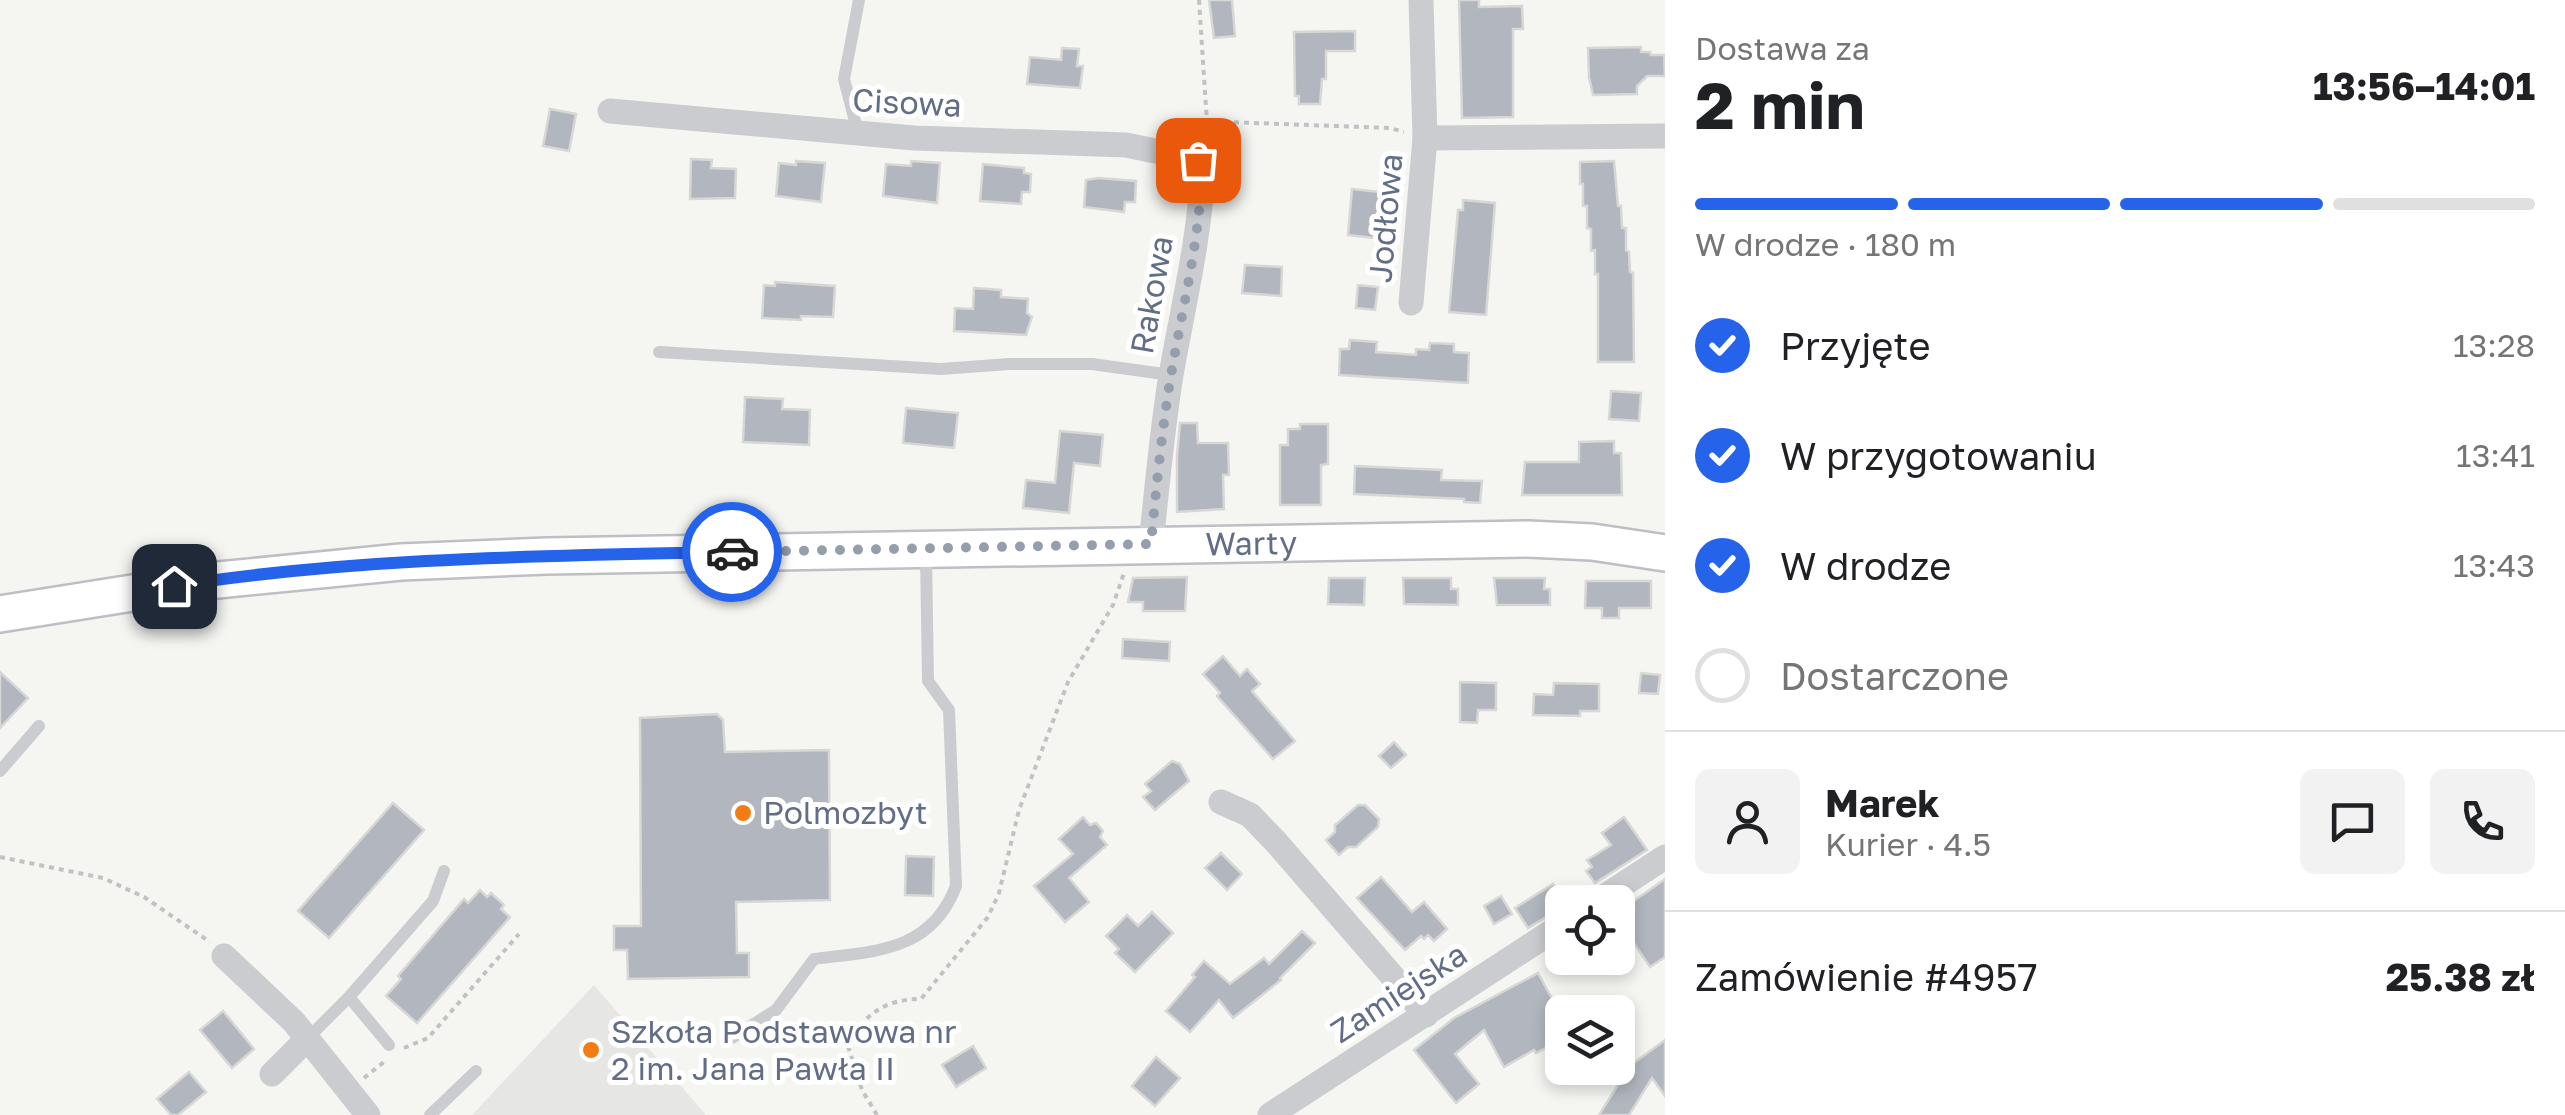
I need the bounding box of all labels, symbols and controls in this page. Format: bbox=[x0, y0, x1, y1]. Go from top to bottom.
text: Dostawa za bbox=[1695, 29, 1870, 67]
text: 13:56–14:01 bbox=[2313, 63, 2535, 108]
text: 2 min bbox=[1695, 65, 1865, 143]
street label: Cisowa bbox=[851, 80, 963, 124]
pin bbox=[1156, 118, 1241, 203]
icon: bag bbox=[1171, 133, 1226, 188]
street label: Jodłowa bbox=[1360, 152, 1410, 284]
text: W drodze · 180 m bbox=[1695, 225, 1956, 263]
street label: Rakowa bbox=[1122, 233, 1180, 357]
icon: check bbox=[1695, 318, 1750, 373]
text: Przyjęte bbox=[1780, 323, 1931, 368]
text: 13:28 bbox=[2453, 326, 2535, 364]
icon: check bbox=[1695, 428, 1750, 483]
text: W przygotowaniu bbox=[1780, 433, 2097, 478]
text: 13:41 bbox=[2456, 436, 2535, 474]
courier bbox=[682, 502, 782, 602]
street label: Warty bbox=[1205, 523, 1298, 563]
icon: car bbox=[705, 525, 760, 580]
icon: check bbox=[1695, 538, 1750, 593]
text: W drodze bbox=[1780, 543, 1951, 588]
pin bbox=[132, 544, 217, 629]
text: 13:43 bbox=[2453, 546, 2535, 584]
icon: home bbox=[147, 559, 202, 614]
text: Dostarczone bbox=[1780, 653, 2009, 698]
button: person bbox=[1695, 769, 1800, 874]
button: chat bbox=[2300, 769, 2405, 874]
button: phone bbox=[2430, 769, 2535, 874]
text: Marek bbox=[1825, 780, 1940, 825]
place label: Polmozbyt bbox=[763, 793, 928, 831]
marker: Polmozbyt bbox=[732, 802, 754, 824]
text: Kurier · 4.5 bbox=[1825, 825, 1991, 863]
map controls bbox=[1545, 885, 1635, 1085]
button: locate bbox=[1545, 885, 1635, 975]
street label: Zamiejska bbox=[1323, 934, 1473, 1050]
text: Zamówienie #4957 bbox=[1695, 954, 2038, 999]
text: 25.38 zł bbox=[2386, 954, 2535, 999]
button: layers bbox=[1545, 995, 1635, 1085]
place label: Szkoła Podstawowa nr 2 im. Jana Pawła II bbox=[611, 1012, 956, 1087]
marker: Szkoła Podstawowa nr 2 im. Jana Pawła II bbox=[580, 1039, 602, 1061]

